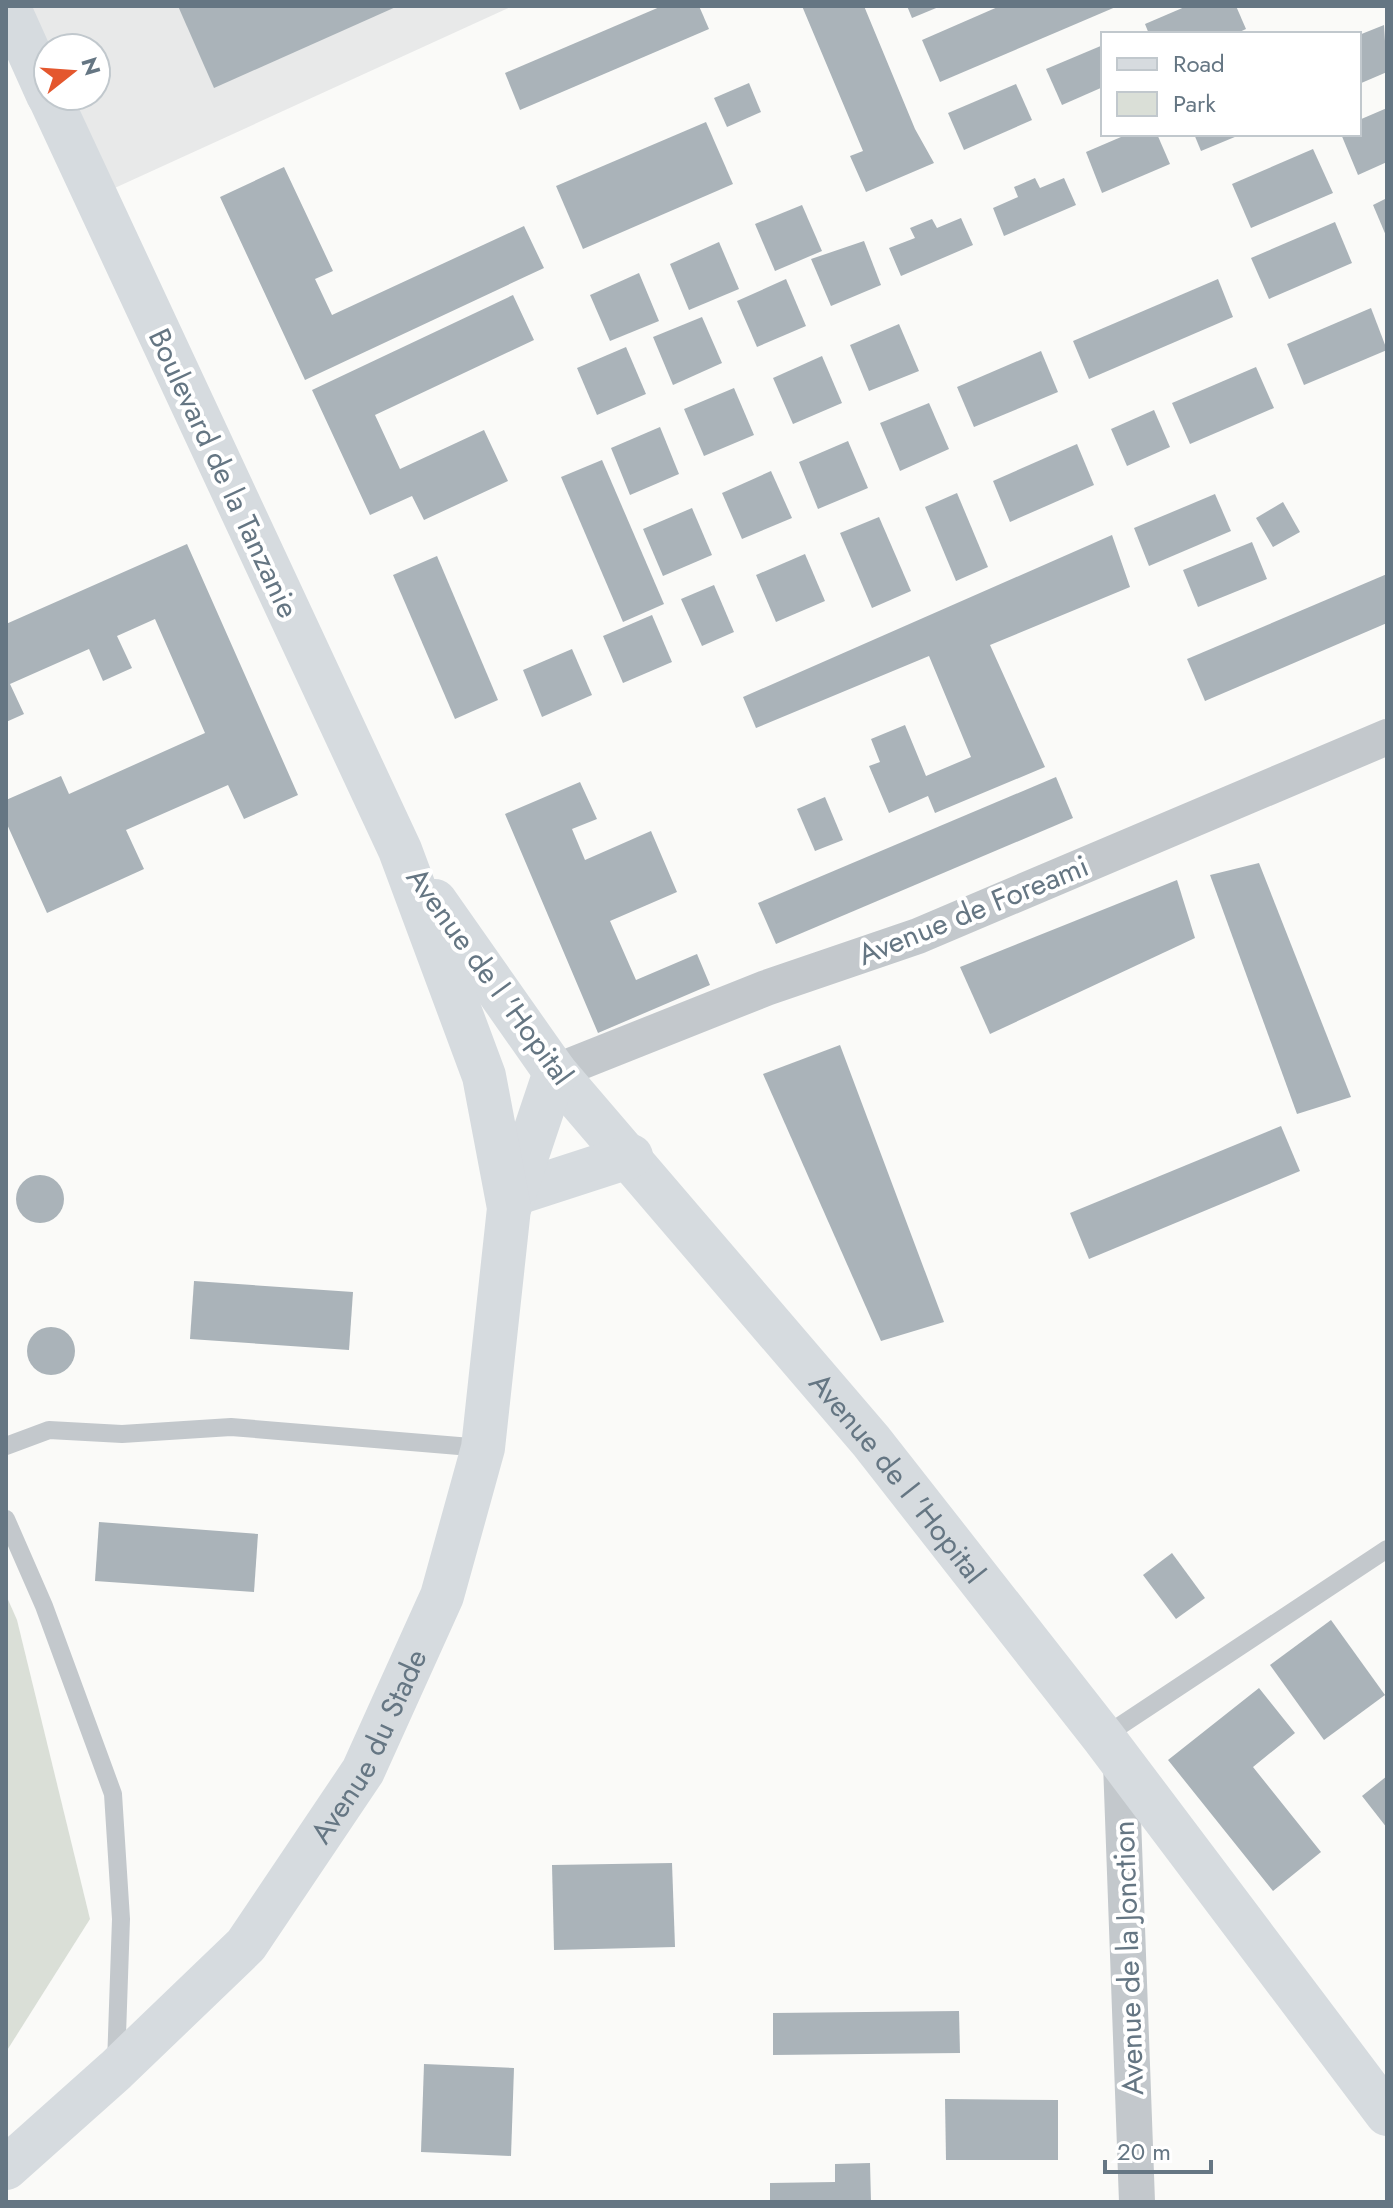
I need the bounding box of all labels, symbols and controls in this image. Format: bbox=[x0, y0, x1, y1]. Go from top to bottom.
north arrow bbox=[32, 32, 112, 112]
legend bbox=[1101, 32, 1361, 136]
text: Road bbox=[1173, 46, 1225, 81]
text: N bbox=[73, 53, 109, 79]
text: Park bbox=[1173, 86, 1216, 121]
street label: Boulevard de la Tanzanie bbox=[138, 321, 310, 625]
street label: Avenue de Foreami bbox=[851, 844, 1095, 976]
street label: Avenue de l 'Hopital bbox=[396, 858, 584, 1094]
street label: Avenue de l 'Hopital bbox=[800, 1363, 996, 1592]
street label: Avenue du Stade bbox=[299, 1642, 437, 1852]
street label: Avenue de la Jonction bbox=[1102, 1820, 1154, 2096]
scale bar bbox=[1105, 2124, 1211, 2174]
text: 20 m bbox=[1117, 2134, 1171, 2169]

